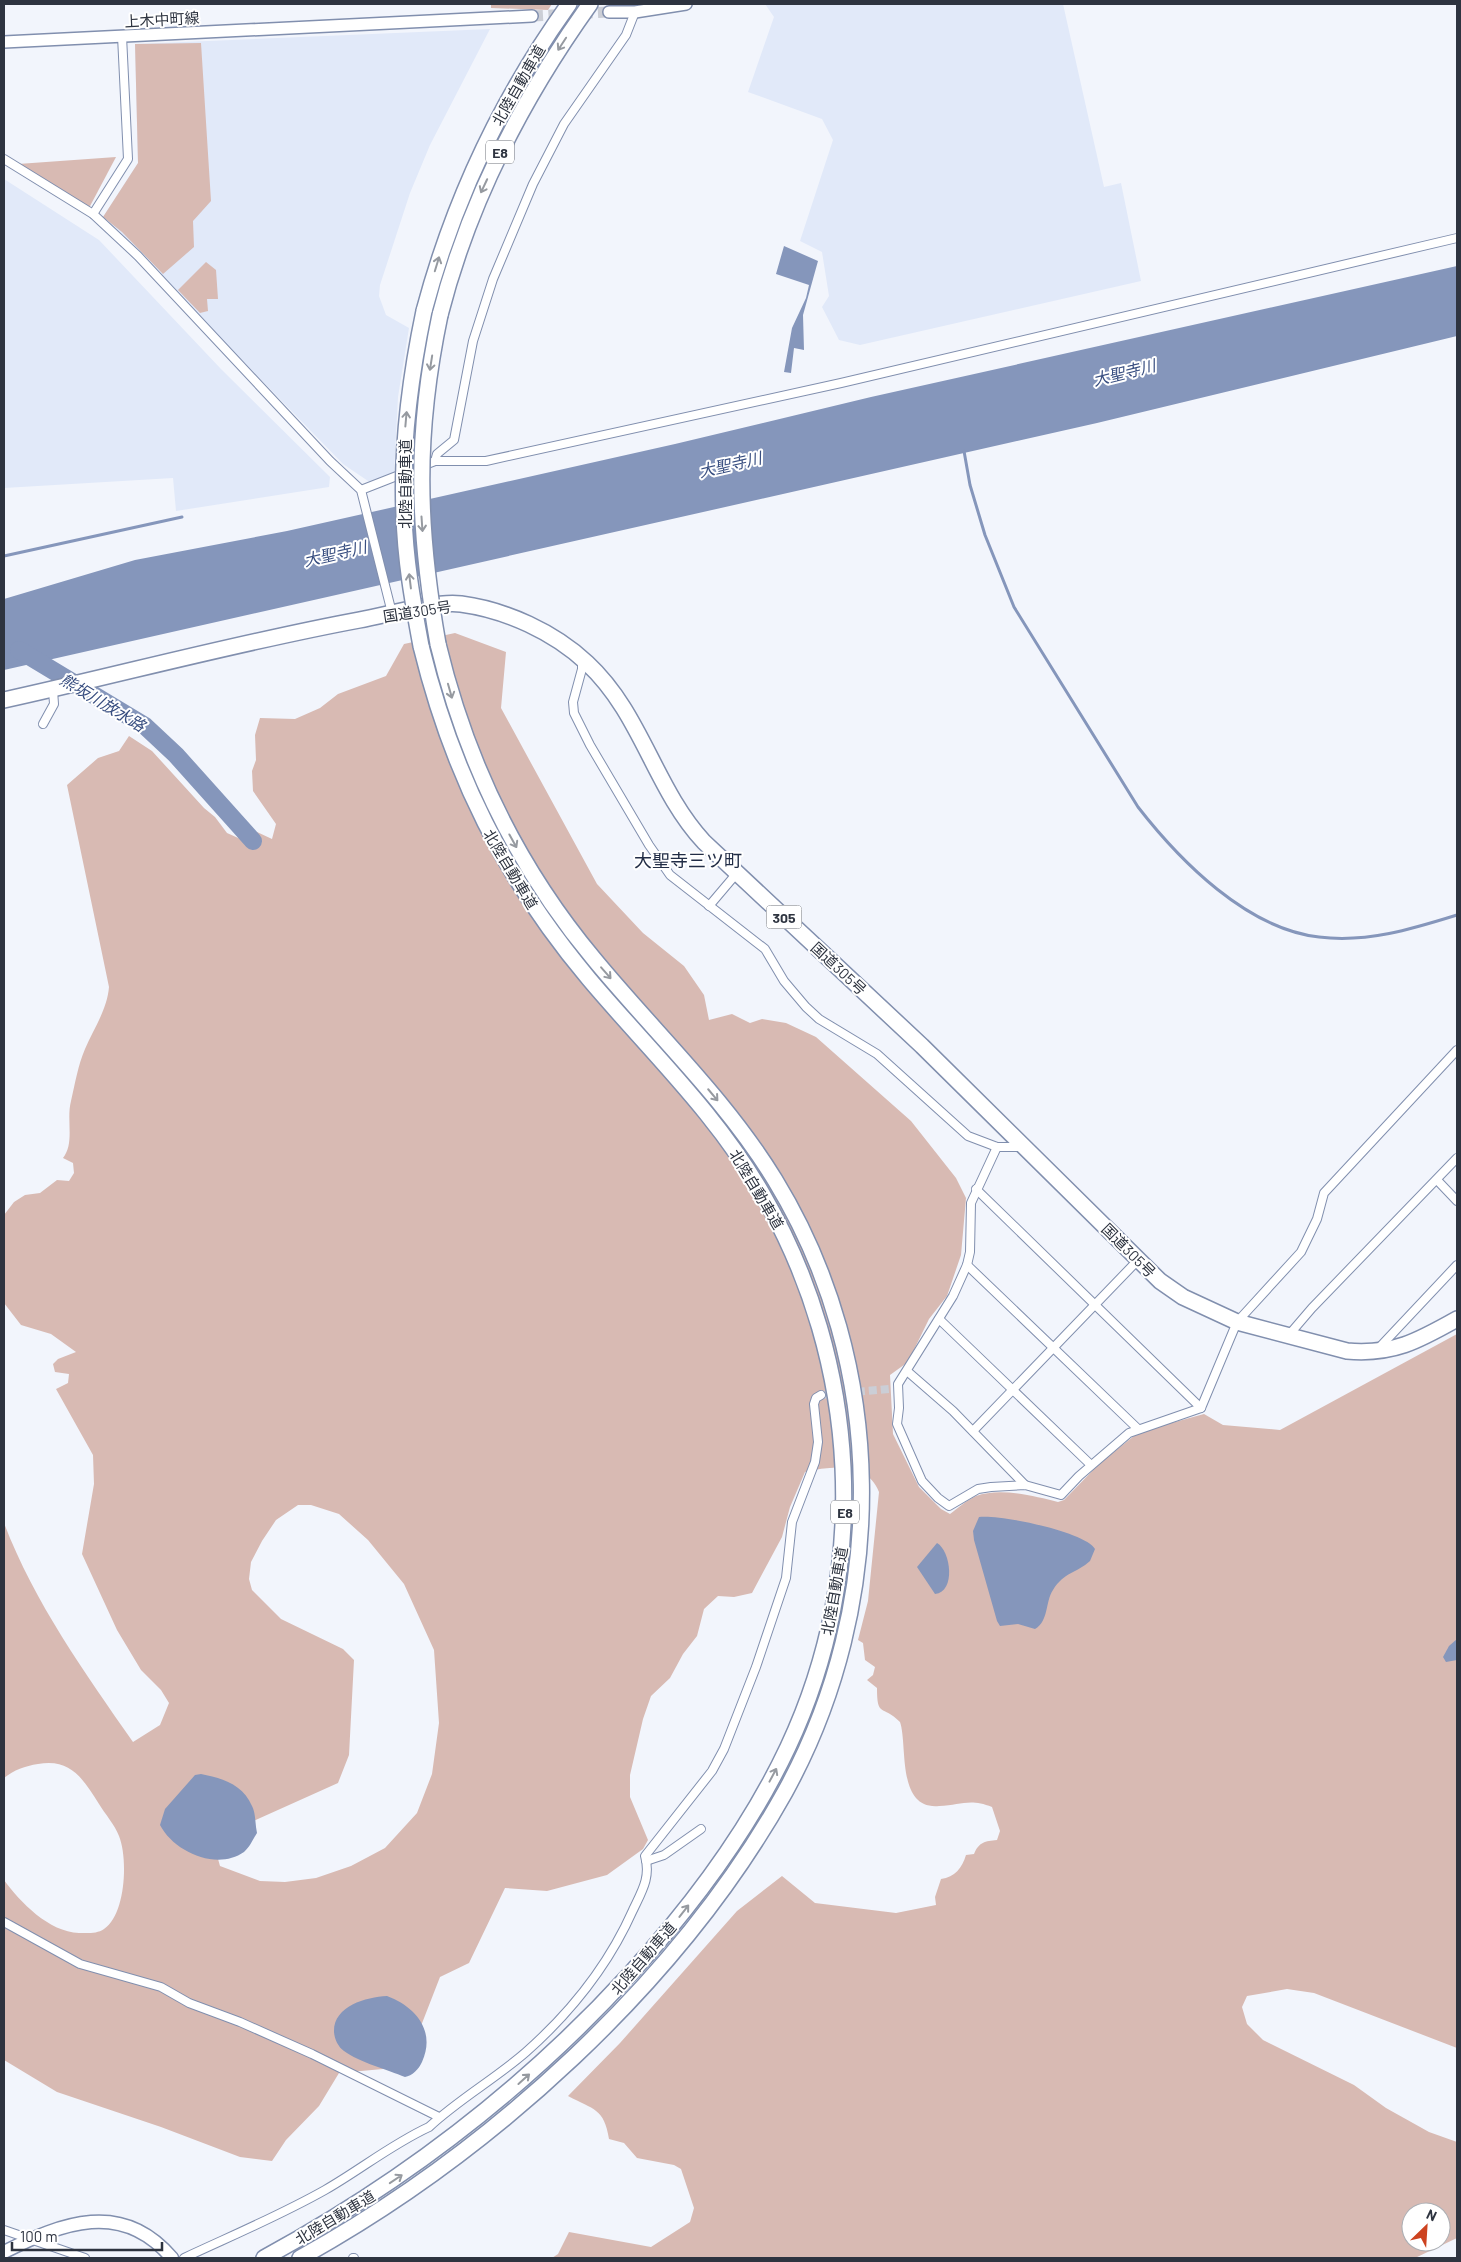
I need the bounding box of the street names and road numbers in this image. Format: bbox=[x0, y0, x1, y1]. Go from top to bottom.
street label: 上木中町線 bbox=[124, 8, 200, 30]
street label: 北陸自動車道 bbox=[488, 42, 548, 128]
road number: E8 bbox=[486, 140, 514, 163]
street label: 北陸自動車道 bbox=[396, 439, 414, 529]
street label: 国道305号 bbox=[382, 597, 452, 625]
street label: 北陸自動車道 bbox=[480, 826, 542, 912]
road number: 305 bbox=[766, 906, 802, 929]
street label: 国道305号 bbox=[808, 938, 870, 998]
street label: 北陸自動車道 bbox=[726, 1146, 788, 1232]
street label: 国道305号 bbox=[1098, 1219, 1160, 1281]
road number: E8 bbox=[831, 1500, 859, 1524]
street label: 北陸自動車道 bbox=[817, 1545, 851, 1637]
street label: 北陸自動車道 bbox=[607, 1918, 679, 1998]
street label: 北陸自動車道 bbox=[292, 2186, 378, 2248]

